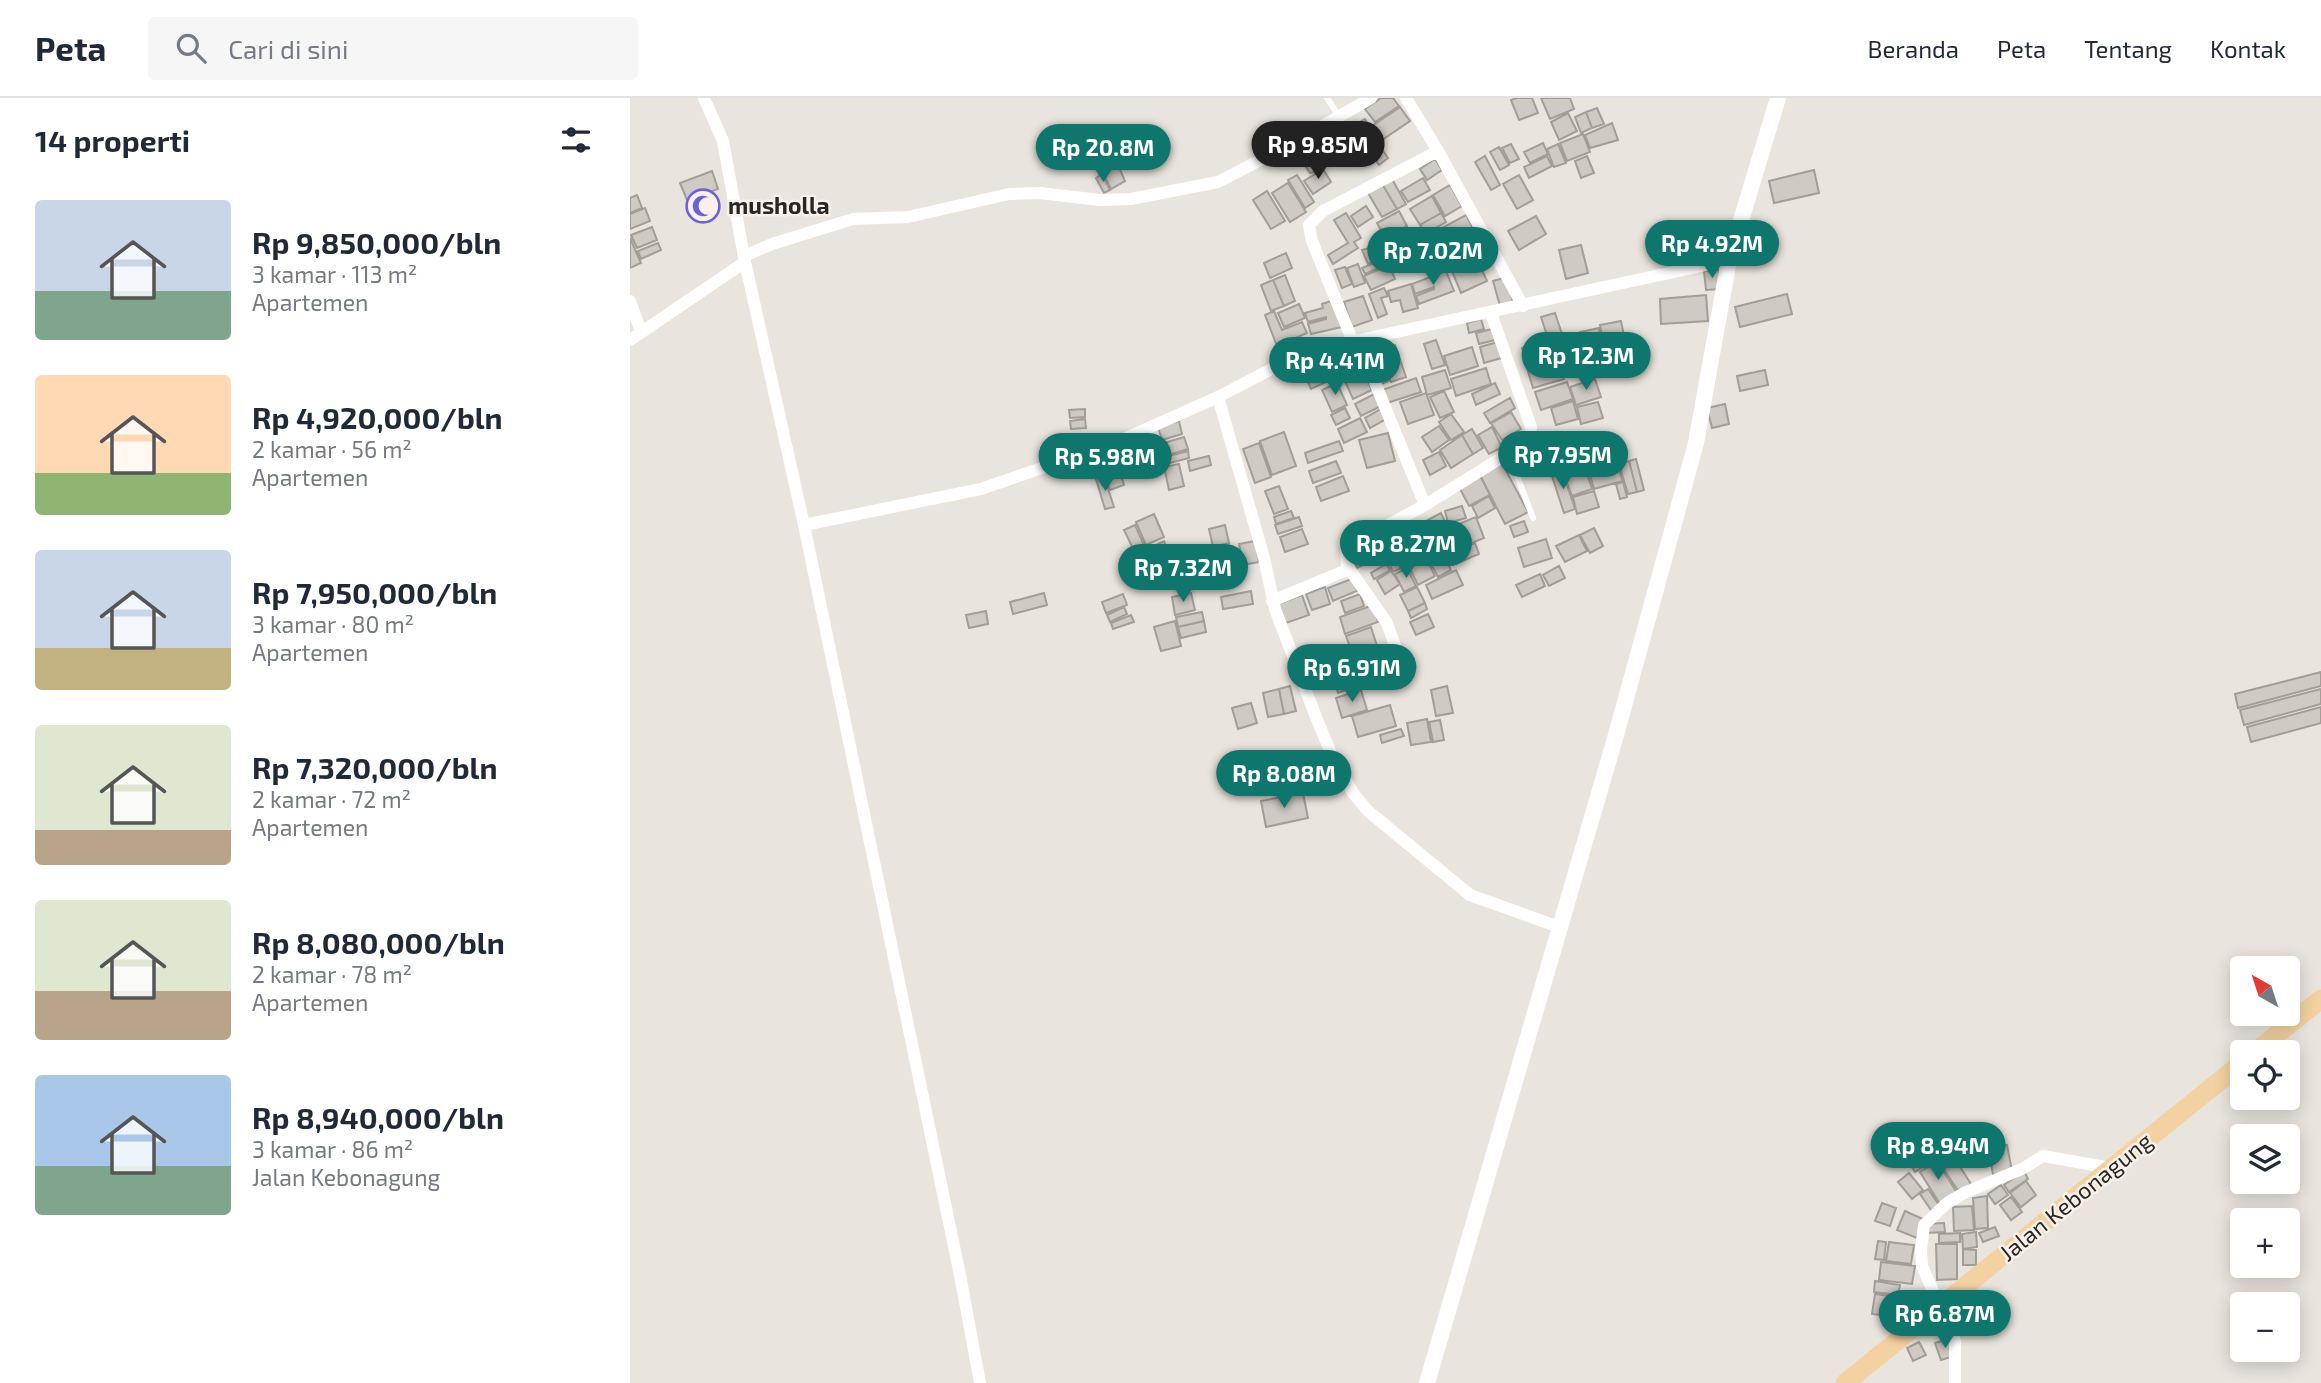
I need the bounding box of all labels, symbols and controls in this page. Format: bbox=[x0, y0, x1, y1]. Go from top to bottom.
search box bbox=[148, 17, 638, 80]
text: Peta bbox=[35, 28, 106, 68]
icon: search bbox=[172, 29, 210, 67]
text: Cari di sini bbox=[228, 33, 348, 64]
text: Beranda bbox=[1868, 34, 1959, 63]
text: Peta bbox=[1997, 34, 2046, 63]
text: Tentang bbox=[2084, 34, 2172, 63]
text: Kontak bbox=[2210, 34, 2286, 63]
icon: filters bbox=[557, 121, 595, 159]
text: 14 properti bbox=[35, 122, 190, 158]
pin: Rp 9.85M bbox=[1246, 122, 1390, 181]
pin: Rp 20.8M bbox=[1031, 125, 1175, 184]
text: Rp 9.85M bbox=[1268, 130, 1368, 158]
text: Rp 20.8M bbox=[1052, 133, 1154, 161]
mosque icon: musholla bbox=[684, 187, 722, 225]
place label: musholla bbox=[728, 191, 830, 219]
pin: Rp 4.92M bbox=[1640, 220, 1784, 280]
text: Rp 9,850,000/bln bbox=[252, 224, 501, 260]
icon: home bbox=[91, 228, 175, 312]
pin: Rp 7.02M bbox=[1361, 228, 1505, 287]
text: Rp 4.92M bbox=[1661, 229, 1763, 257]
text: Rp 7.02M bbox=[1383, 236, 1483, 264]
text: 3 kamar · 113 m² bbox=[252, 260, 417, 288]
text: Apartemen bbox=[252, 288, 368, 316]
pin: Rp 12.3M bbox=[1514, 332, 1658, 392]
pin: Rp 4.41M bbox=[1263, 338, 1407, 397]
text: Rp 12.3M bbox=[1538, 341, 1634, 369]
text: Rp 4.41M bbox=[1285, 346, 1385, 374]
text: Rp 4,920,000/bln bbox=[252, 399, 503, 435]
icon: home bbox=[91, 403, 175, 487]
pin: Rp 7.95M bbox=[1491, 432, 1635, 491]
pin: Rp 5.98M bbox=[1033, 434, 1177, 493]
text: 2 kamar · 56 m² bbox=[252, 435, 412, 463]
text: Rp 7.95M bbox=[1514, 440, 1612, 468]
text: Rp 5.98M bbox=[1055, 442, 1155, 470]
text: Apartemen bbox=[252, 463, 368, 491]
pin: Rp 8.27M bbox=[1334, 520, 1478, 580]
text: Rp 8.27M bbox=[1356, 529, 1456, 557]
pin: Rp 7.32M bbox=[1111, 545, 1255, 604]
text: Rp 7.32M bbox=[1134, 553, 1232, 581]
text: Rp 7,950,000/bln bbox=[252, 574, 497, 610]
icon: home bbox=[91, 578, 175, 662]
text: 3 kamar · 80 m² bbox=[252, 610, 414, 638]
text: Apartemen bbox=[252, 638, 368, 666]
pin: Rp 6.91M bbox=[1280, 644, 1424, 704]
text: Rp 6.91M bbox=[1303, 653, 1401, 681]
text: Rp 7,320,000/bln bbox=[252, 749, 497, 785]
pin: Rp 8.08M bbox=[1212, 750, 1356, 810]
icon: home bbox=[91, 753, 175, 837]
text: Rp 8.08M bbox=[1232, 759, 1336, 787]
text: 2 kamar · 72 m² bbox=[252, 785, 411, 813]
text: Apartemen bbox=[252, 813, 368, 841]
text: Rp 8,080,000/bln bbox=[252, 924, 505, 960]
icon: home bbox=[91, 928, 175, 1012]
north arrow bbox=[2230, 956, 2300, 1026]
map controls bbox=[2230, 956, 2300, 1362]
text: 2 kamar · 78 m² bbox=[252, 960, 412, 988]
text: Apartemen bbox=[252, 988, 368, 1016]
button: locate bbox=[2230, 1040, 2300, 1110]
text: Rp 8,940,000/bln bbox=[252, 1099, 504, 1135]
icon: home bbox=[91, 1103, 175, 1187]
pin: Rp 8.94M bbox=[1866, 1122, 2010, 1182]
button: layers bbox=[2230, 1124, 2300, 1194]
street label: Jalan Kebonagung bbox=[1993, 1126, 2157, 1266]
text: Rp 8.94M bbox=[1887, 1131, 1989, 1159]
text: 3 kamar · 86 m² bbox=[252, 1135, 413, 1163]
text: Jalan Kebonagung bbox=[252, 1163, 440, 1191]
button: + bbox=[2230, 1208, 2300, 1278]
pin: Rp 6.87M bbox=[1873, 1290, 2017, 1350]
button: − bbox=[2230, 1292, 2300, 1362]
text: Rp 6.87M bbox=[1895, 1299, 1995, 1327]

